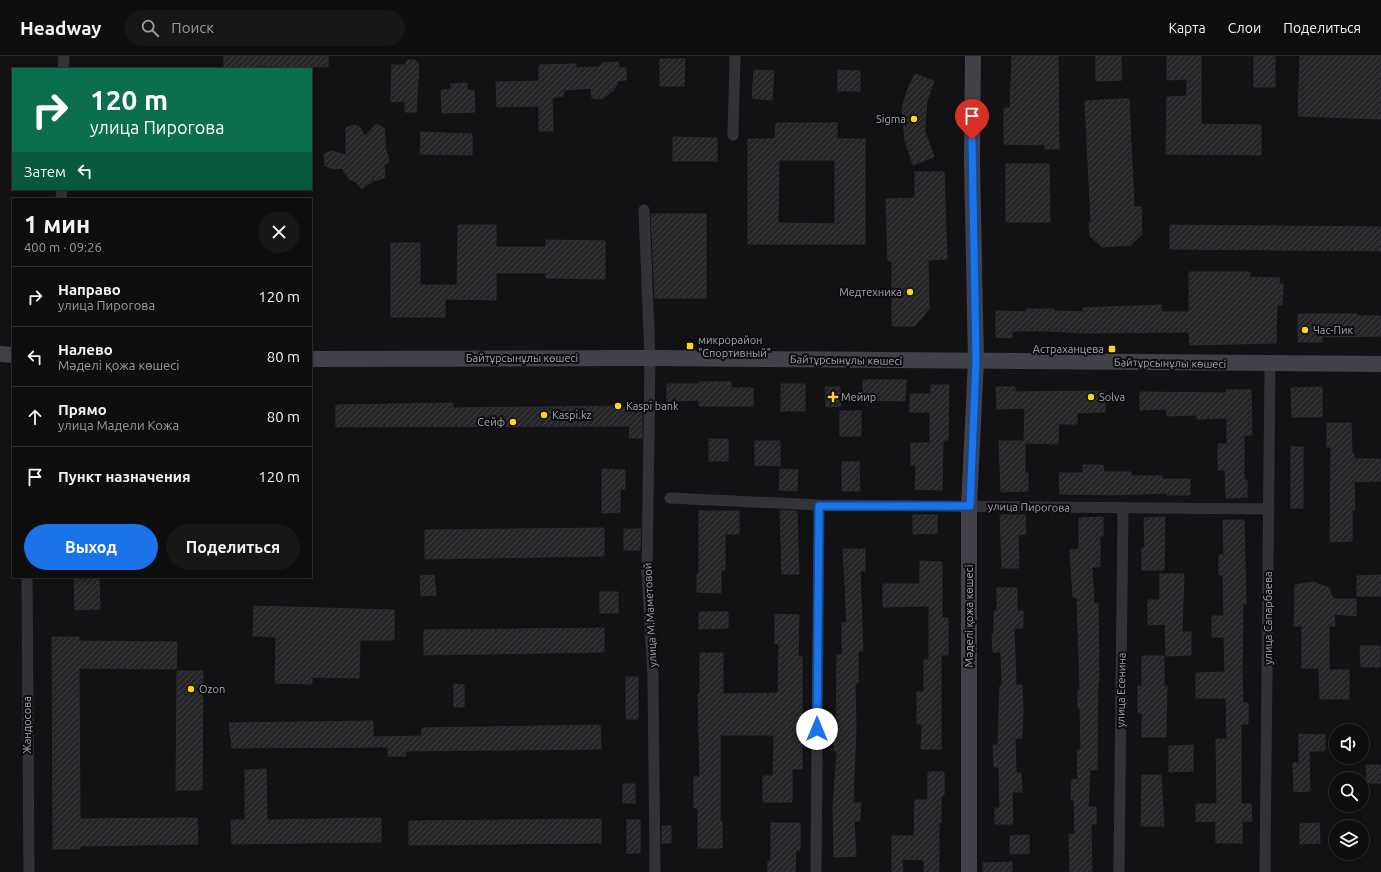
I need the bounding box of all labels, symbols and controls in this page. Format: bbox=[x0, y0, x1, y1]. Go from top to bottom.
search box bbox=[125, 10, 405, 46]
text: Headway bbox=[20, 17, 101, 39]
icon: search bbox=[139, 17, 161, 39]
text: Поиск bbox=[171, 19, 214, 36]
text: Карта bbox=[1168, 20, 1206, 36]
text: Слои bbox=[1228, 20, 1261, 36]
text: Поделиться bbox=[1283, 20, 1361, 36]
icon: right bbox=[24, 84, 76, 136]
text: 120 m bbox=[90, 84, 168, 115]
pin bbox=[955, 99, 989, 140]
icon: arrive bbox=[961, 105, 983, 127]
place label: Sigma bbox=[876, 113, 906, 125]
marker: Sigma bbox=[909, 114, 919, 124]
text: улица Пирогова bbox=[90, 117, 225, 137]
icon: left bbox=[74, 160, 96, 182]
text: Затем bbox=[24, 163, 66, 180]
text: 1 мин bbox=[24, 211, 90, 238]
button: close bbox=[258, 211, 300, 253]
text: 400 m · 09:26 bbox=[24, 240, 102, 254]
text: Направо bbox=[58, 281, 121, 298]
icon: right bbox=[24, 286, 46, 308]
place label: Медтехника bbox=[839, 286, 902, 298]
marker: Медтехника bbox=[905, 287, 915, 297]
text: 120 m bbox=[258, 288, 300, 305]
text: улица Пирогова bbox=[58, 298, 155, 312]
place label: Час-Пик bbox=[1313, 324, 1354, 336]
marker: Час-Пик bbox=[1300, 325, 1310, 335]
place label: микрорайон "Спортивный" bbox=[698, 334, 771, 359]
text: Налево bbox=[58, 341, 113, 358]
marker: микрорайон "Спортивный" bbox=[685, 341, 695, 351]
place label: Астраханцева bbox=[1033, 343, 1104, 355]
marker: Астраханцева bbox=[1107, 344, 1117, 354]
icon: left bbox=[24, 346, 46, 368]
text: 80 m bbox=[267, 348, 300, 365]
street label: Байтұрсынұлы көшесі bbox=[466, 352, 578, 364]
street label: Байтұрсынұлы көшесі bbox=[790, 353, 902, 367]
street label: Байтұрсынұлы көшесі bbox=[1114, 356, 1226, 370]
text: Мәделі қожа көшесі bbox=[58, 358, 179, 372]
place label: Мейир bbox=[841, 391, 876, 403]
place label: Solva bbox=[1099, 391, 1125, 403]
marker: Мейир bbox=[828, 392, 838, 402]
marker: Solva bbox=[1086, 392, 1096, 402]
place label: Kaspi bank bbox=[626, 400, 679, 412]
text: Прямо bbox=[58, 401, 107, 418]
marker: Kaspi bank bbox=[613, 401, 623, 411]
icon: ahead bbox=[24, 406, 46, 428]
text: 80 m bbox=[267, 408, 300, 425]
place label: Kaspi.kz bbox=[552, 409, 592, 421]
marker: Kaspi.kz bbox=[539, 410, 549, 420]
place label: Сейф bbox=[477, 416, 505, 428]
marker: Сейф bbox=[508, 417, 518, 427]
text: улица Мадели Кожа bbox=[58, 418, 179, 432]
icon: arrive bbox=[24, 466, 46, 488]
text: Пункт назначения bbox=[58, 468, 191, 485]
text: 120 m bbox=[258, 468, 300, 485]
street label: улица Пирогова bbox=[988, 500, 1070, 514]
button: Выход bbox=[24, 524, 158, 570]
button: Поделиться bbox=[166, 524, 300, 570]
street label: улица М.Маметовой bbox=[641, 562, 659, 668]
street label: Мәделі қожа көшесі bbox=[963, 565, 975, 667]
street label: улица Сапарбаева bbox=[1262, 571, 1274, 665]
street label: улица Есенина bbox=[1114, 652, 1128, 728]
place label: Ozon bbox=[199, 683, 225, 695]
marker: Ozon bbox=[186, 684, 196, 694]
street label: Жандосова bbox=[21, 696, 33, 754]
position arrow bbox=[796, 708, 838, 750]
map controls bbox=[1329, 724, 1369, 860]
button: sound bbox=[1329, 724, 1369, 764]
button: search bbox=[1329, 772, 1369, 812]
button: layers bbox=[1329, 820, 1369, 860]

